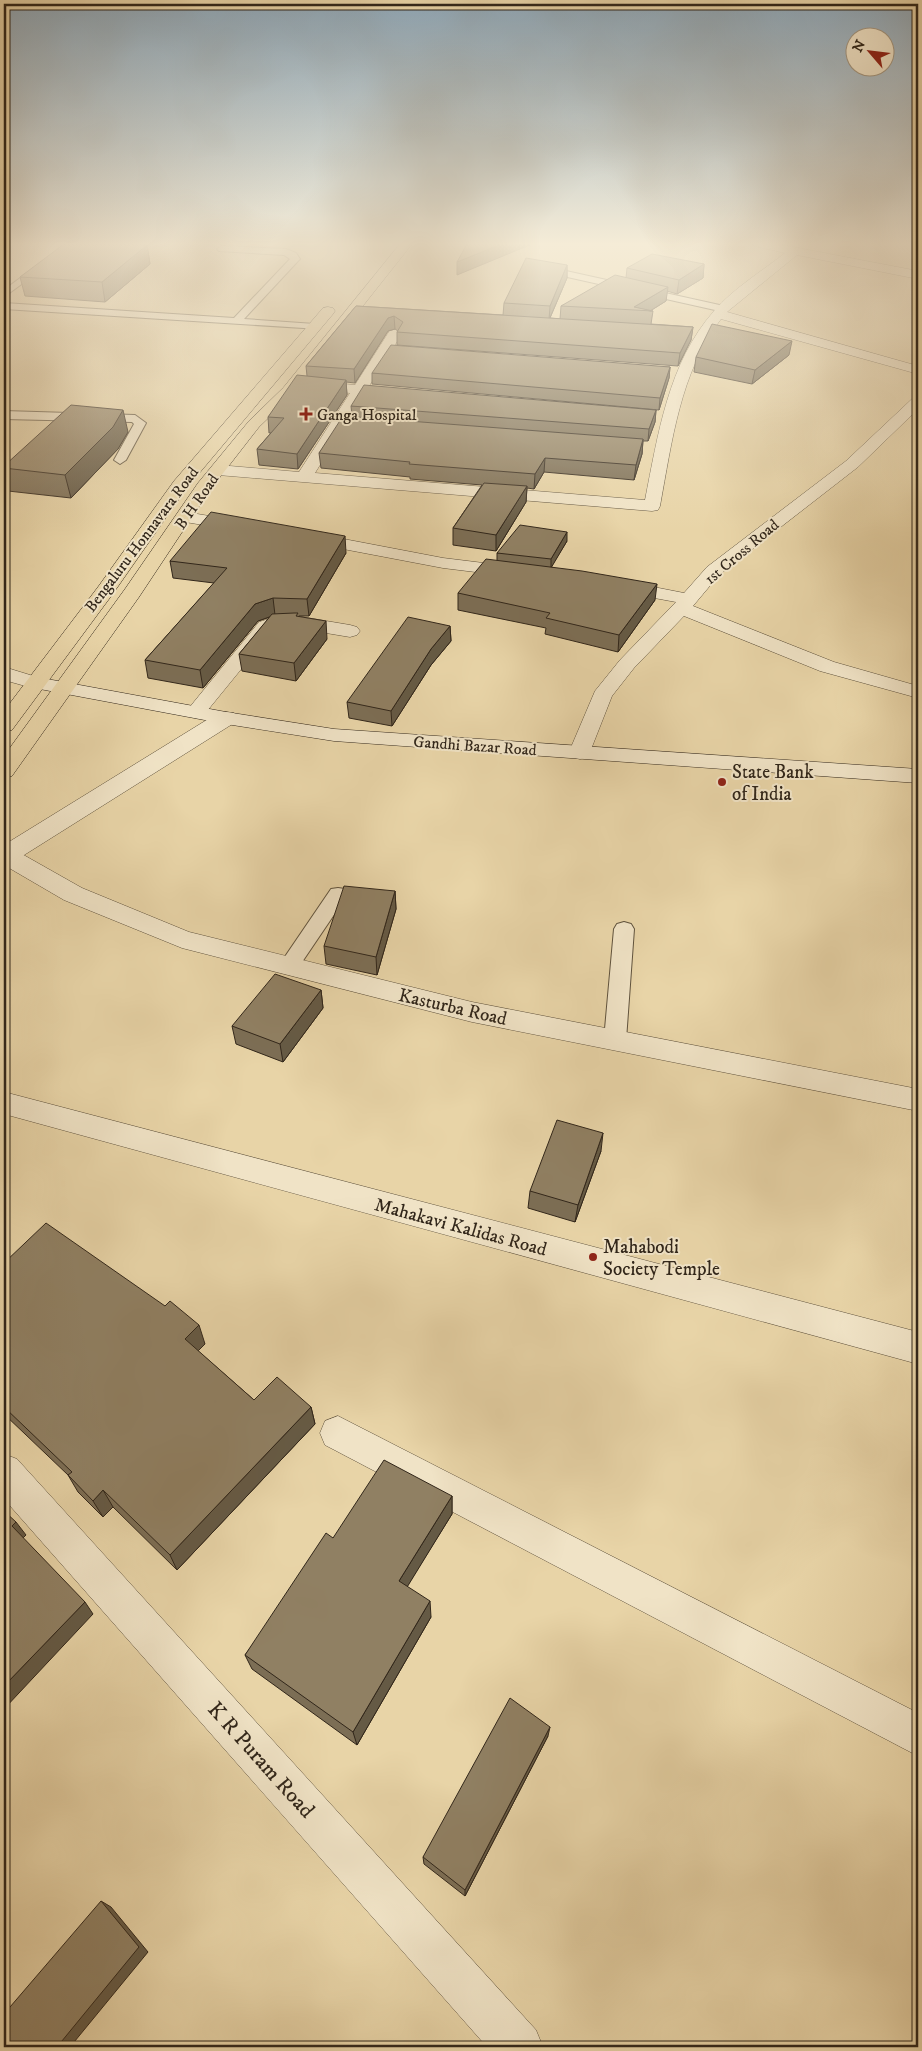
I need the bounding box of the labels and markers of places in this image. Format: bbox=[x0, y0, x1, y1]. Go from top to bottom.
place label: Ganga Hospital bbox=[317, 405, 417, 425]
marker: Ganga Hospital bbox=[299, 407, 313, 421]
place label: State Bank of India bbox=[732, 761, 814, 806]
marker: State Bank of India bbox=[716, 776, 728, 788]
place label: Mahabodi Society Temple bbox=[603, 1236, 720, 1281]
marker: Mahabodi Society Temple bbox=[587, 1251, 599, 1263]

